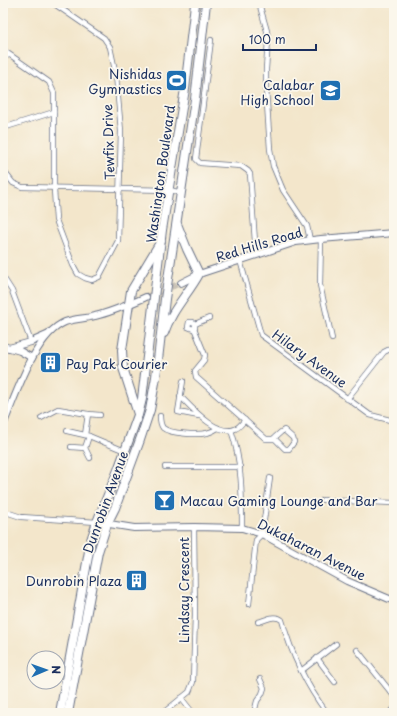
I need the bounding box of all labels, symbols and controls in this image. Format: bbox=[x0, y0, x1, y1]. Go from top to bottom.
scale bar bbox=[243, 26, 316, 52]
text: 100 m bbox=[249, 30, 286, 48]
place label: Nishidas Gymnastics bbox=[88, 64, 162, 98]
sports icon: Nishidas Gymnastics bbox=[164, 67, 190, 93]
place label: Calabar High School bbox=[241, 75, 314, 109]
school or university icon: Calabar High School bbox=[317, 78, 343, 104]
street label: Tewfix Drive bbox=[97, 104, 119, 180]
street label: Washington Boulevard bbox=[141, 104, 179, 244]
street label: Red Hills Road bbox=[213, 222, 305, 266]
street label: Hilary Avenue bbox=[269, 324, 351, 392]
building icon: Pay Pak Courier bbox=[38, 350, 64, 376]
place label: Pay Pak Courier bbox=[66, 354, 167, 373]
street label: Dunrobin Avenue bbox=[78, 448, 132, 556]
bar icon: Macau Gaming Lounge and Bar bbox=[151, 487, 177, 513]
place label: Macau Gaming Lounge and Bar bbox=[180, 491, 378, 510]
street label: Dukaharan Avenue bbox=[255, 514, 369, 584]
street label: Lindsay Crescent bbox=[174, 537, 193, 643]
building icon: Dunrobin Plaza bbox=[124, 567, 150, 593]
place label: Dunrobin Plaza bbox=[26, 571, 123, 590]
north arrow bbox=[26, 650, 66, 690]
text: N bbox=[48, 665, 65, 675]

